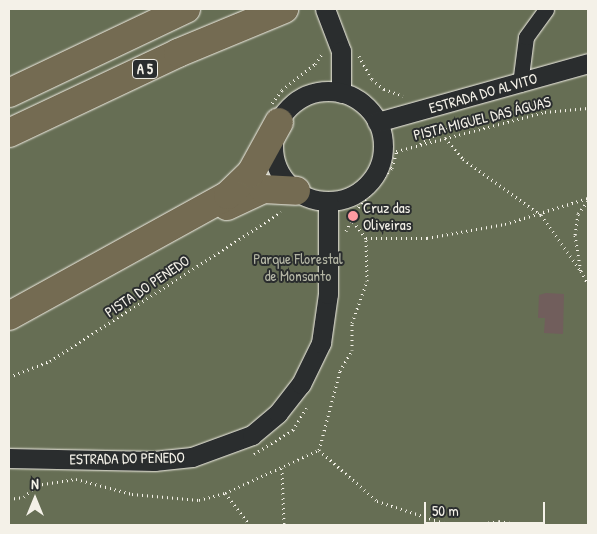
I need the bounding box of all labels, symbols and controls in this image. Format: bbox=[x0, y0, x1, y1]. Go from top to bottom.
road number: A 5 bbox=[131, 58, 159, 80]
street label: ESTRADA DO ALVITO bbox=[427, 69, 539, 117]
street label: PISTA MIGUEL DAS ÁGUAS bbox=[412, 92, 552, 144]
place label: Cruz das Oliveiras bbox=[363, 198, 411, 233]
marker: Cruz das Oliveiras bbox=[347, 210, 359, 222]
park label: Parque Florestal de Monsanto bbox=[253, 249, 343, 284]
street label: PISTA DO PENEDO bbox=[101, 251, 193, 321]
street label: ESTRADA DO PENEDO bbox=[69, 448, 185, 468]
north arrow bbox=[10, 474, 60, 524]
text: N bbox=[31, 474, 39, 493]
scale bar bbox=[427, 492, 548, 524]
text: 50 m bbox=[432, 500, 459, 521]

